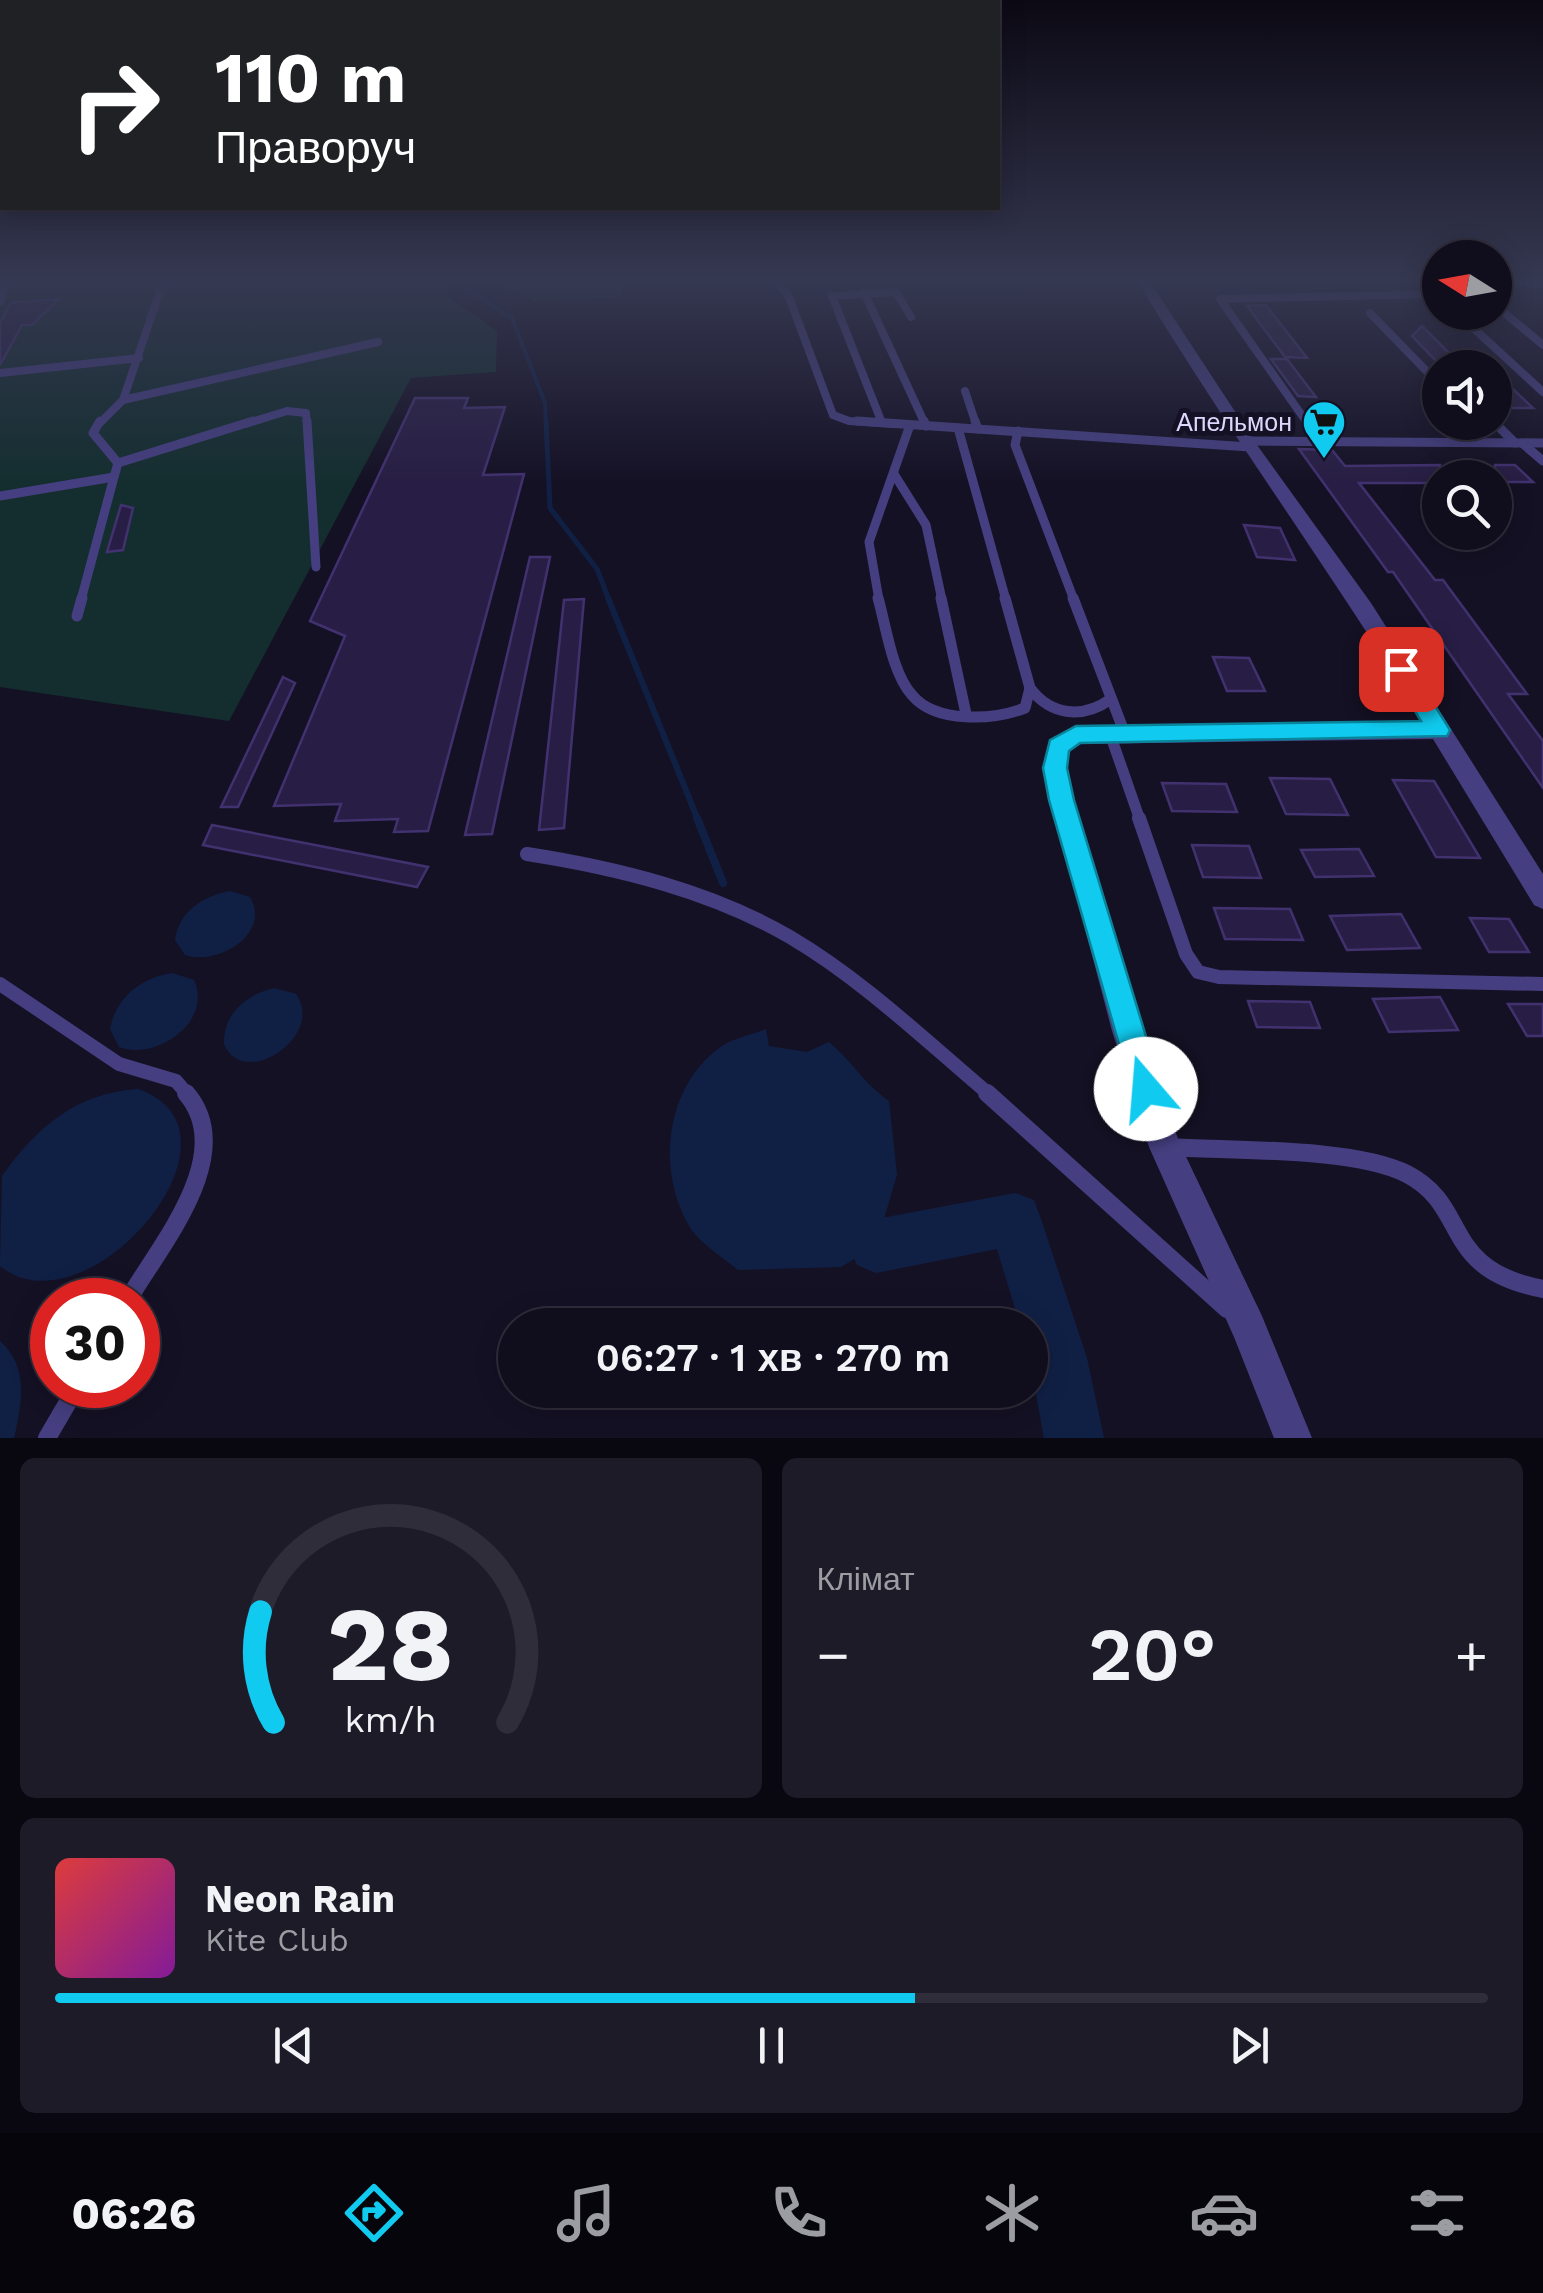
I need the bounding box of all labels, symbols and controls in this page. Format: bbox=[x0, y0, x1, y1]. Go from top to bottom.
text: 110 m bbox=[215, 37, 406, 119]
icon: right bbox=[50, 40, 180, 170]
text: Праворуч bbox=[215, 121, 416, 174]
north arrow bbox=[1422, 240, 1512, 330]
map controls bbox=[1422, 240, 1512, 550]
button: sound bbox=[1422, 350, 1512, 440]
supermarket icon: Апельмон bbox=[1301, 399, 1347, 460]
place label: Апельмон bbox=[1176, 408, 1292, 437]
button: search bbox=[1422, 460, 1512, 550]
pin bbox=[1359, 627, 1444, 712]
icon: arrive bbox=[1374, 642, 1429, 697]
position arrow bbox=[1094, 1037, 1198, 1141]
speed limit sign: 30 bbox=[30, 1278, 160, 1408]
text: 06:27 · 1 хв · 270 m bbox=[596, 1336, 950, 1380]
text: Клімат bbox=[817, 1560, 915, 1598]
text: 28 bbox=[327, 1583, 454, 1705]
text: 20° bbox=[1088, 1610, 1216, 1698]
text: − bbox=[817, 1623, 850, 1687]
text: + bbox=[1455, 1623, 1488, 1687]
text: km/h bbox=[345, 1699, 437, 1741]
text: Neon Rain bbox=[205, 1877, 395, 1921]
text: Kite Club bbox=[205, 1921, 349, 1959]
icon: previous bbox=[266, 2018, 321, 2073]
icon: pause bbox=[744, 2018, 799, 2073]
icon: next bbox=[1222, 2018, 1277, 2073]
icon: directions bbox=[339, 2178, 409, 2248]
icon: music bbox=[551, 2178, 621, 2248]
icon: phone bbox=[764, 2178, 834, 2248]
icon: climate bbox=[977, 2178, 1047, 2248]
icon: car bbox=[1189, 2178, 1259, 2248]
icon: filters bbox=[1402, 2178, 1472, 2248]
text: 06:26 bbox=[71, 2187, 196, 2240]

